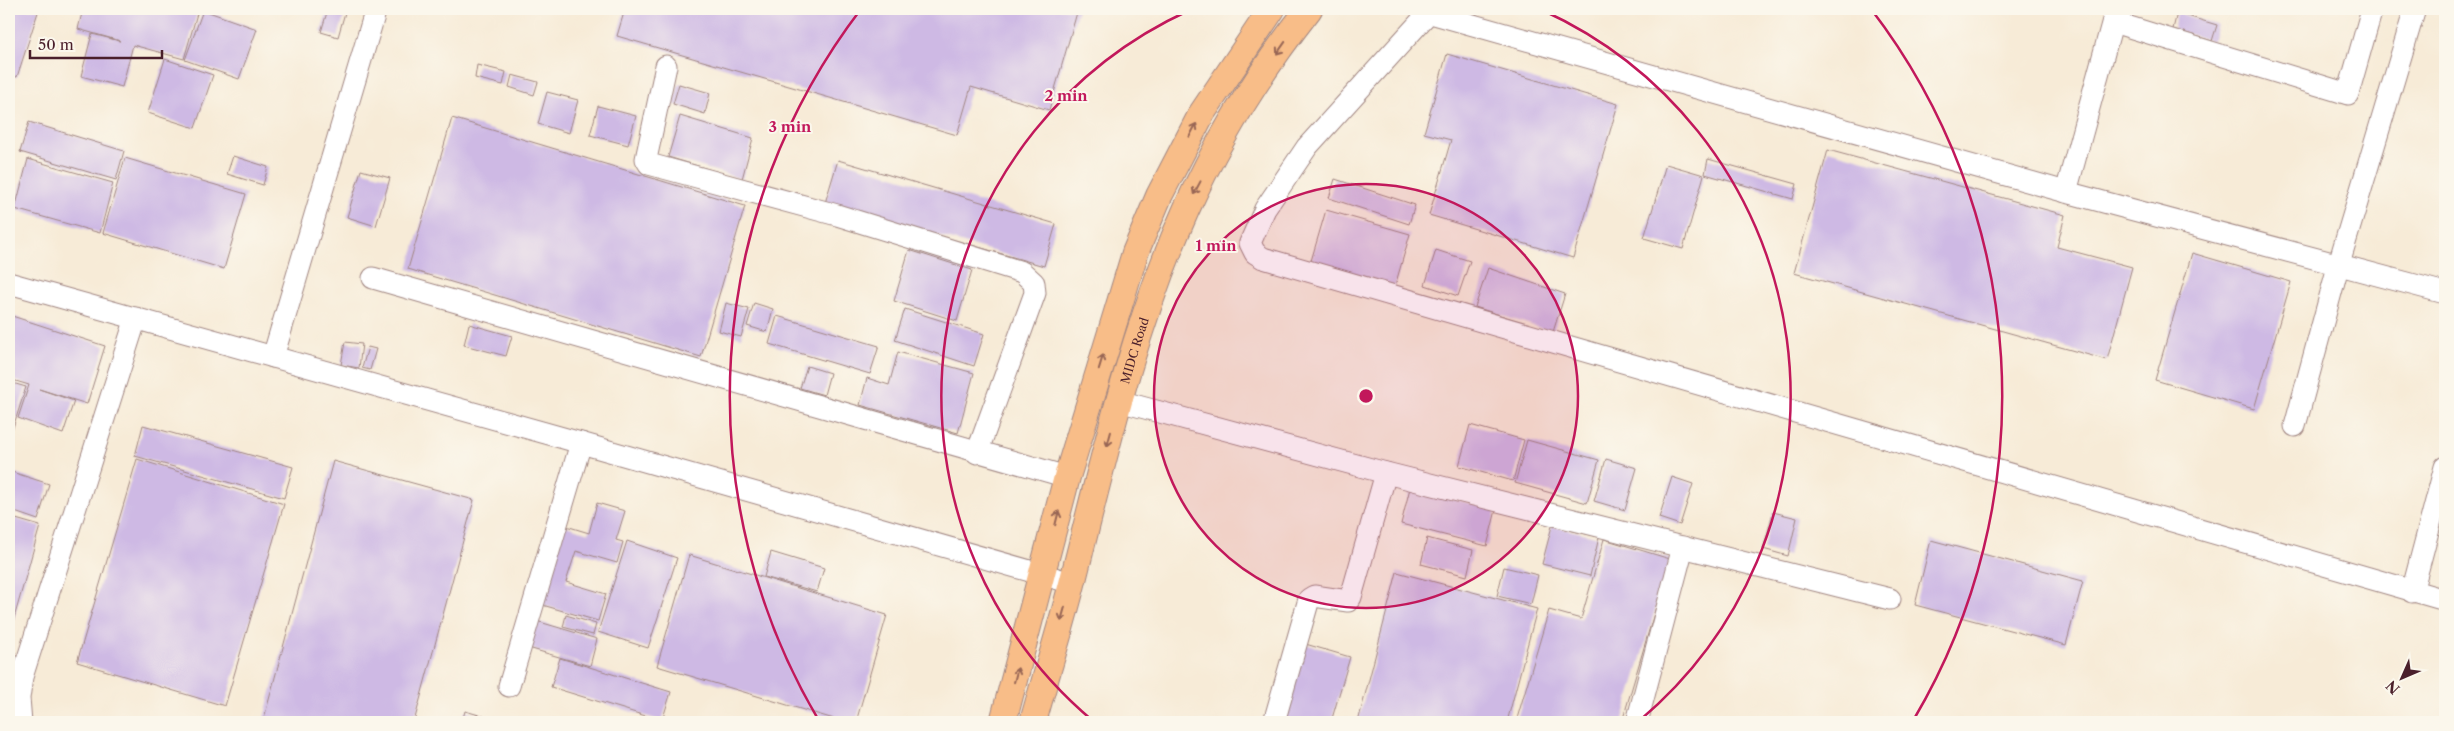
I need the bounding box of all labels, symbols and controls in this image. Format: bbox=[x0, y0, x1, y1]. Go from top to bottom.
scale bar bbox=[30, 28, 162, 60]
text: 50 m bbox=[38, 35, 74, 54]
one-way arrow bbox=[1275, 41, 1286, 54]
text: 2 min bbox=[1044, 86, 1088, 105]
text: 3 min bbox=[769, 117, 812, 136]
one-way arrow bbox=[1189, 123, 1198, 138]
one-way arrow bbox=[1192, 180, 1202, 194]
text: 1 min bbox=[1195, 236, 1237, 255]
street label: MIDC Road bbox=[1117, 315, 1152, 385]
one-way arrow bbox=[1097, 354, 1107, 370]
centre of rings bbox=[1357, 387, 1375, 405]
one-way arrow bbox=[1103, 431, 1113, 447]
one-way arrow bbox=[1053, 510, 1062, 526]
one-way arrow bbox=[1058, 605, 1068, 621]
north arrow bbox=[2376, 654, 2426, 704]
one-way arrow bbox=[1011, 668, 1021, 684]
text: N bbox=[2382, 677, 2403, 698]

